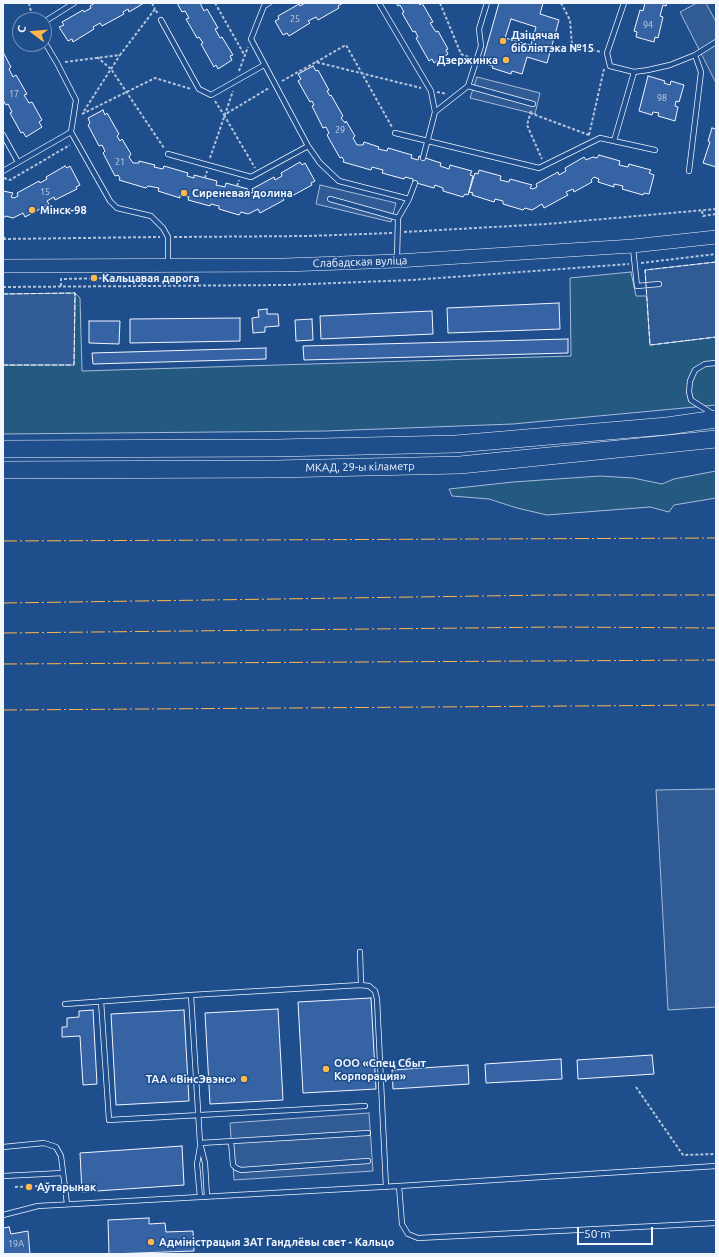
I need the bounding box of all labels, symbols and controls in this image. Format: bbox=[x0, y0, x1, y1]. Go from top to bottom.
north arrow bbox=[12, 12, 52, 52]
house number: 25 bbox=[290, 14, 300, 24]
house number: 94 bbox=[643, 20, 653, 30]
text: С bbox=[15, 24, 28, 34]
place label: Дзіцячая бібліятэка №15 bbox=[511, 28, 594, 54]
marker: Дзіцячая бібліятэка №15 bbox=[498, 36, 508, 46]
place label: Дзержинка bbox=[437, 53, 498, 67]
marker: Дзержинка bbox=[501, 55, 511, 65]
house number: 17 bbox=[9, 89, 19, 99]
house number: 98 bbox=[657, 93, 667, 103]
house number: 29 bbox=[335, 125, 345, 135]
house number: 21 bbox=[115, 157, 125, 167]
place label: Сиреневая долина bbox=[192, 186, 293, 200]
house number: 15 bbox=[40, 187, 50, 197]
marker: Сиреневая долина bbox=[179, 188, 189, 198]
place label: Мінск-98 bbox=[40, 203, 87, 217]
marker: Мінск-98 bbox=[27, 205, 37, 215]
street label: Слабадская вуліца bbox=[312, 254, 408, 270]
place label: Кальцавая дарога bbox=[102, 271, 199, 285]
marker: Кальцавая дарога bbox=[89, 273, 99, 283]
street label: МКАД, 29-ы кіламетр bbox=[305, 459, 415, 475]
place label: ООО «Спец Сбыт Корпорация» bbox=[334, 1056, 426, 1082]
marker: ООО «Спец Сбыт Корпорация» bbox=[321, 1064, 331, 1074]
place label: ТАА «ВінсЭвэнс» bbox=[146, 1072, 236, 1086]
marker: ТАА «ВінсЭвэнс» bbox=[239, 1074, 249, 1084]
place label: Аўтарынак bbox=[37, 1180, 96, 1194]
marker: Аўтарынак bbox=[24, 1182, 34, 1192]
scale bar bbox=[579, 1219, 655, 1245]
text: 50 m bbox=[584, 1227, 611, 1240]
place label: Адміністрацыя ЗАТ Гандлёвы свет - Кальцо bbox=[159, 1235, 394, 1249]
marker: Адміністрацыя ЗАТ Гандлёвы свет - Кальцо bbox=[146, 1237, 156, 1247]
house number: 19А bbox=[8, 1239, 24, 1249]

